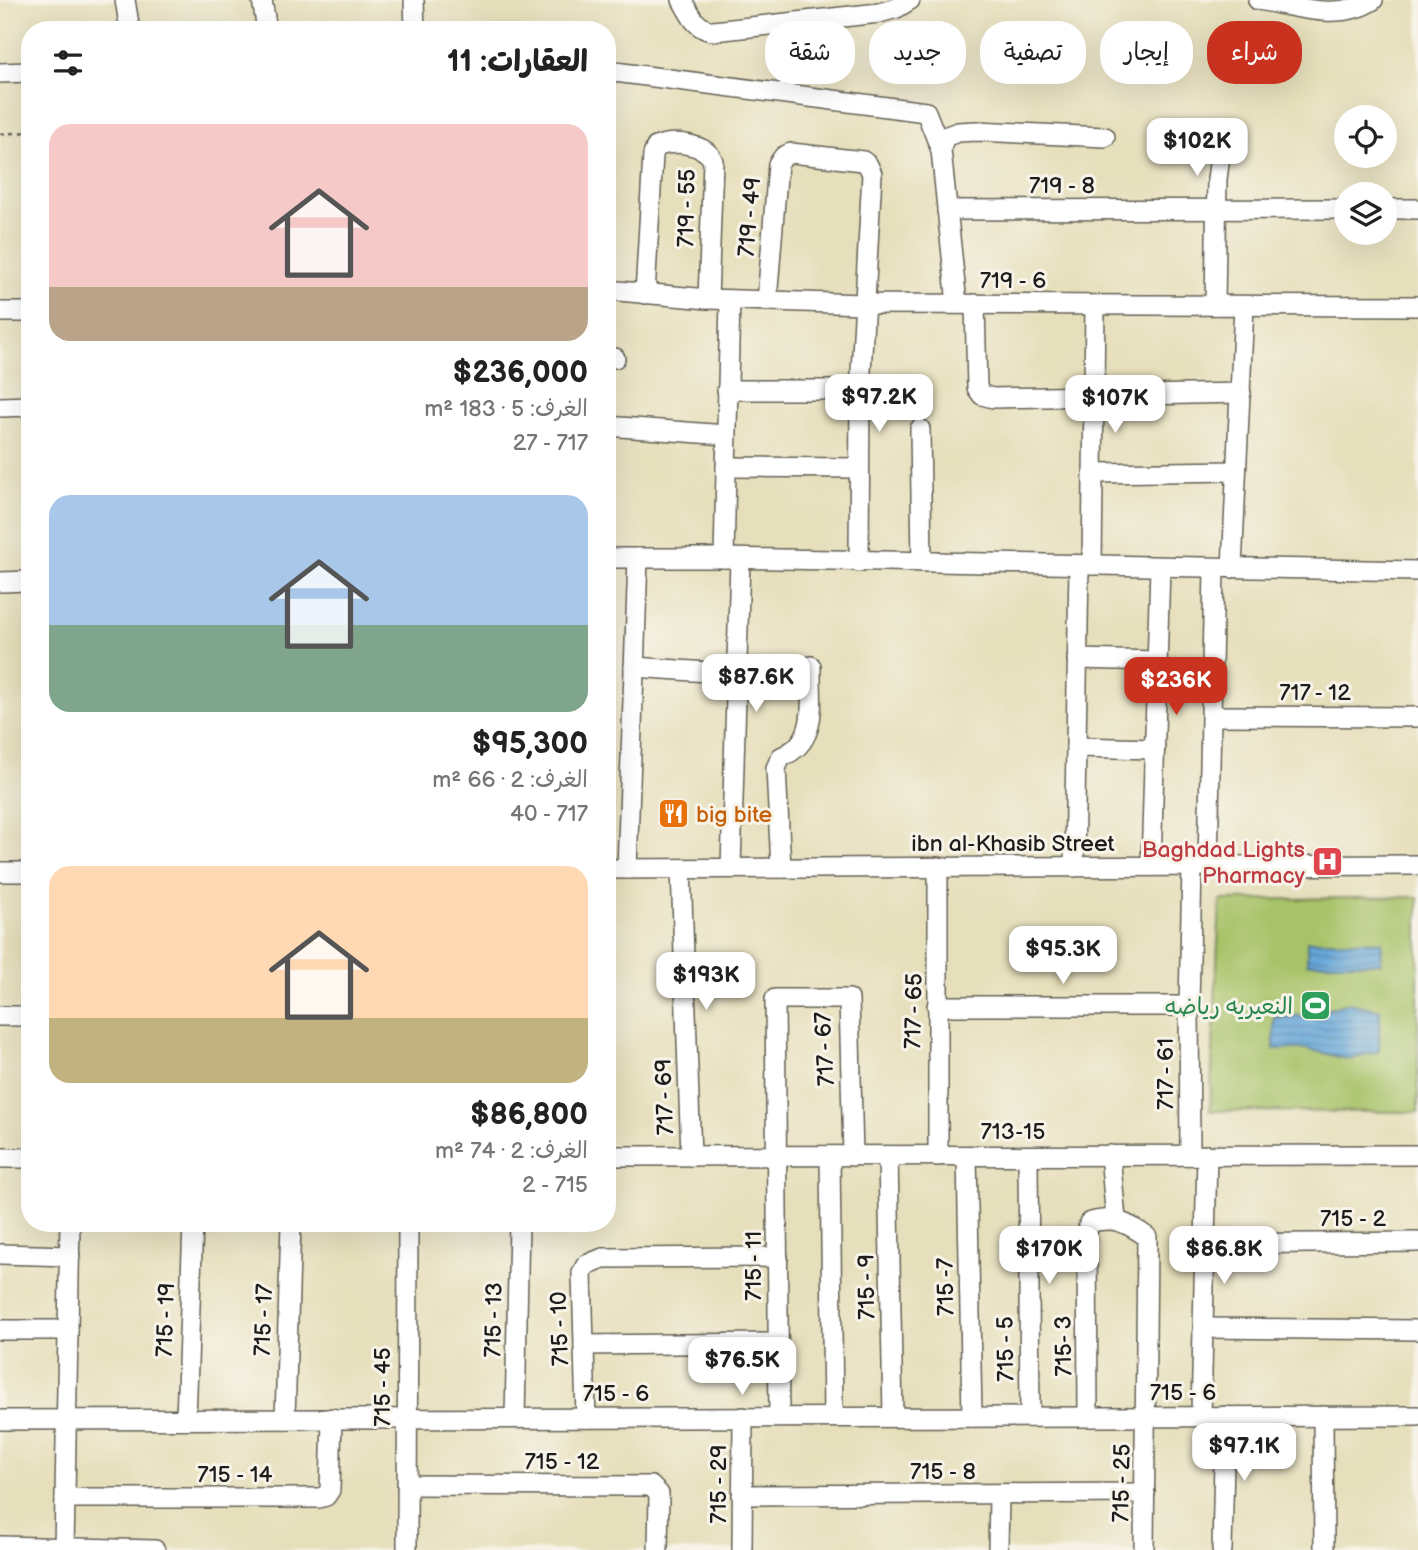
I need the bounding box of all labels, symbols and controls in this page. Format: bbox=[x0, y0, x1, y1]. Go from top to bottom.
chip: شقة bbox=[765, 21, 855, 84]
chip: جديد bbox=[869, 21, 966, 84]
chip: تصفية bbox=[980, 21, 1086, 84]
chip: إيجار bbox=[1100, 21, 1193, 84]
chip: شراء bbox=[1207, 21, 1302, 84]
icon: filters bbox=[49, 44, 87, 82]
text: العقارات: 11 bbox=[447, 44, 588, 80]
map controls bbox=[1334, 105, 1397, 245]
button: locate bbox=[1334, 105, 1397, 168]
pin: $102K bbox=[1148, 118, 1246, 178]
text: $102K bbox=[1163, 127, 1231, 155]
street label: 719 - 55 bbox=[672, 168, 702, 248]
icon: home bbox=[256, 170, 382, 296]
street label: 719 - 8 bbox=[1029, 172, 1095, 200]
street label: 719 - 49 bbox=[733, 176, 767, 258]
button: layers bbox=[1334, 182, 1397, 245]
street label: 719 - 6 bbox=[980, 267, 1046, 295]
text: $236,000 bbox=[453, 355, 588, 391]
pin: $97.2K bbox=[822, 374, 936, 434]
pin: $107K bbox=[1066, 376, 1164, 435]
text: $97.2K bbox=[841, 383, 917, 411]
text: $107K bbox=[1081, 384, 1149, 412]
text: الغرف: 5 · 183 m² bbox=[424, 395, 588, 423]
text: 717 - 27 bbox=[513, 429, 588, 457]
icon: home bbox=[256, 541, 382, 667]
pin: $87.6K bbox=[699, 654, 813, 714]
pin: $236K bbox=[1127, 658, 1225, 717]
text: $87.6K bbox=[718, 663, 794, 691]
text: $236K bbox=[1140, 666, 1212, 694]
street label: 717 - 12 bbox=[1279, 679, 1351, 707]
text: $95,300 bbox=[472, 726, 588, 762]
text: الغرف: 2 · 66 m² bbox=[432, 766, 588, 794]
restaurant icon: big bite bbox=[656, 797, 690, 831]
text: 717 - 40 bbox=[510, 800, 588, 828]
place label: big bite bbox=[696, 801, 772, 829]
street label: ibn al-Khasib Street bbox=[911, 830, 1115, 858]
place label: Baghdad Lights Pharmacy bbox=[1142, 836, 1306, 890]
hospital icon: Baghdad Lights Pharmacy bbox=[1311, 845, 1345, 879]
icon: home bbox=[256, 912, 382, 1038]
pin: $95.3K bbox=[1006, 926, 1120, 986]
text: $95.3K bbox=[1025, 935, 1101, 963]
pin: $193K bbox=[657, 953, 755, 1012]
text: $193K bbox=[672, 961, 740, 989]
street label: 717 - 65 bbox=[899, 973, 929, 1049]
sports icon: النعيريه رياضه bbox=[1299, 989, 1333, 1023]
place label: النعيريه رياضه bbox=[1164, 993, 1293, 1021]
street label: 717 - 67 bbox=[809, 1010, 841, 1087]
street label: 717 - 61 bbox=[1152, 1038, 1180, 1110]
street label: 717 - 69 bbox=[650, 1058, 680, 1136]
text: $86,800 bbox=[470, 1097, 588, 1133]
street label: 713-15 bbox=[981, 1118, 1045, 1146]
text: الغرف: 2 · 74 m² bbox=[435, 1137, 588, 1165]
text: 715 - 2 bbox=[522, 1171, 588, 1199]
street label: 715 - 2 bbox=[1320, 1205, 1386, 1233]
pin: $170K bbox=[1000, 1226, 1098, 1286]
pin: $86.8K bbox=[1167, 1226, 1281, 1286]
street label: 715 - 11 bbox=[740, 1231, 768, 1301]
text: $170K bbox=[1015, 1235, 1083, 1263]
text: $86.8K bbox=[1185, 1235, 1263, 1263]
street label: 715 - 9 bbox=[852, 1254, 882, 1320]
street label: 715 -7 bbox=[931, 1257, 961, 1316]
street label: 715 - 19 bbox=[151, 1282, 181, 1358]
street label: 715 - 13 bbox=[479, 1282, 509, 1358]
street label: 715 - 17 bbox=[249, 1283, 279, 1357]
street label: 715 - 10 bbox=[545, 1291, 575, 1367]
street label: 715- 3 bbox=[1049, 1315, 1079, 1377]
street label: 715 - 5 bbox=[991, 1316, 1021, 1382]
pin: $76.5K bbox=[685, 1338, 799, 1397]
text: $76.5K bbox=[704, 1346, 780, 1374]
street label: 715 - 45 bbox=[369, 1347, 397, 1427]
street label: 715 - 6 bbox=[1150, 1379, 1216, 1407]
street label: 715 - 6 bbox=[583, 1380, 649, 1408]
pin: $97.1K bbox=[1187, 1424, 1301, 1483]
text: $97.1K bbox=[1208, 1432, 1280, 1460]
street label: 715 - 25 bbox=[1107, 1443, 1137, 1523]
street label: 715 - 29 bbox=[705, 1444, 733, 1524]
street label: 715 - 12 bbox=[525, 1448, 600, 1476]
street label: 715 - 8 bbox=[910, 1458, 976, 1486]
street label: 715 - 14 bbox=[197, 1461, 273, 1489]

